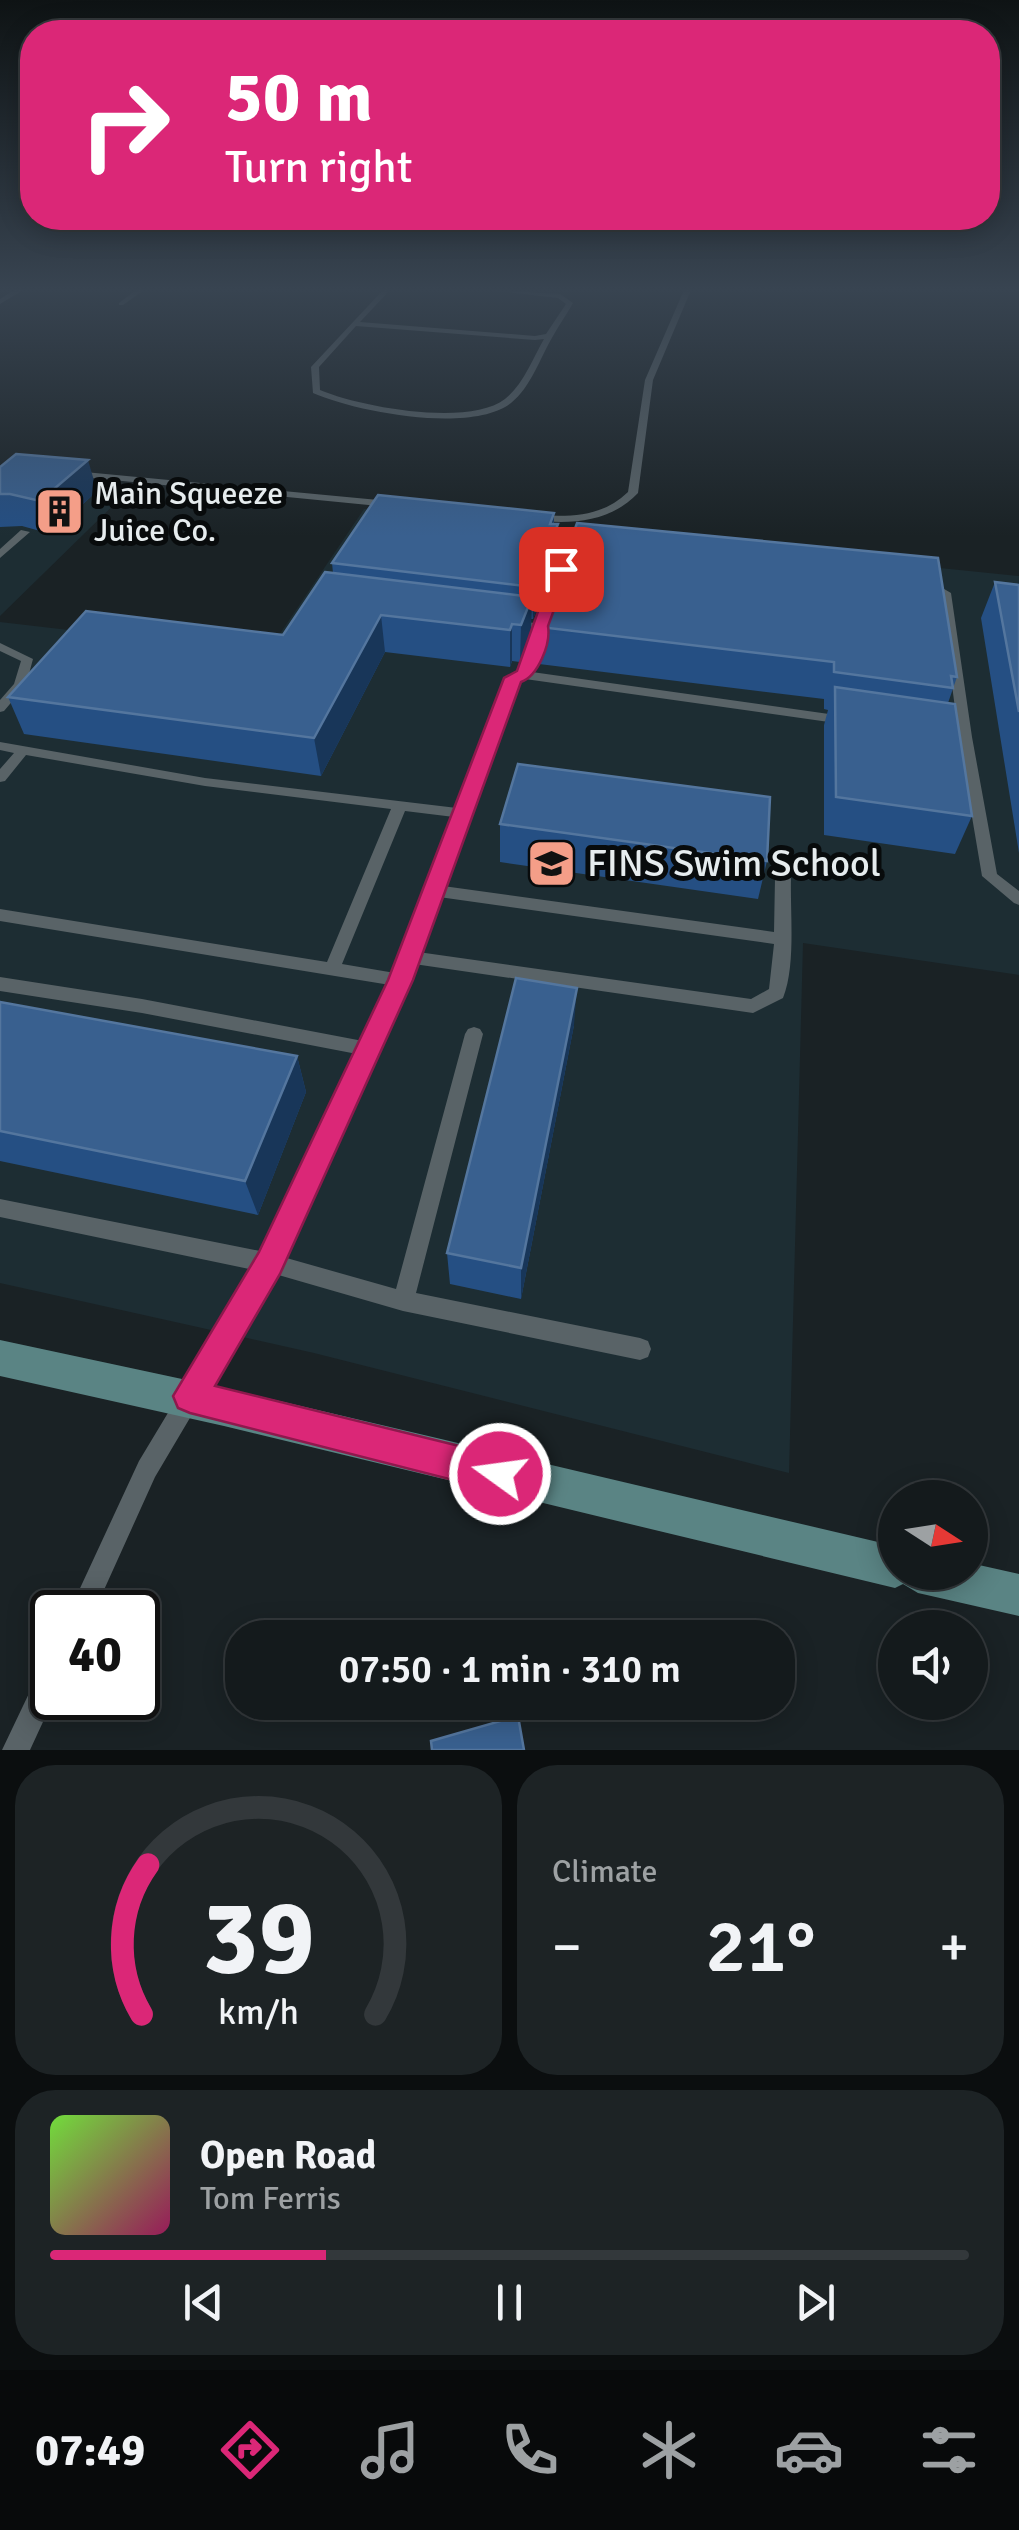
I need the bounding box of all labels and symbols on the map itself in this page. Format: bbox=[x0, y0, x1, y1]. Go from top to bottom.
place label: Main Squeeze Juice Co. bbox=[94, 474, 283, 550]
building icon: Main Squeeze Juice Co. bbox=[33, 485, 85, 537]
pin bbox=[519, 527, 604, 612]
school or university icon: FINS Swim School bbox=[526, 837, 578, 889]
place label: FINS Swim School bbox=[587, 840, 881, 887]
position arrow bbox=[448, 1422, 552, 1526]
north arrow bbox=[878, 1480, 988, 1590]
speed limit sign: 40 bbox=[30, 1590, 160, 1720]

